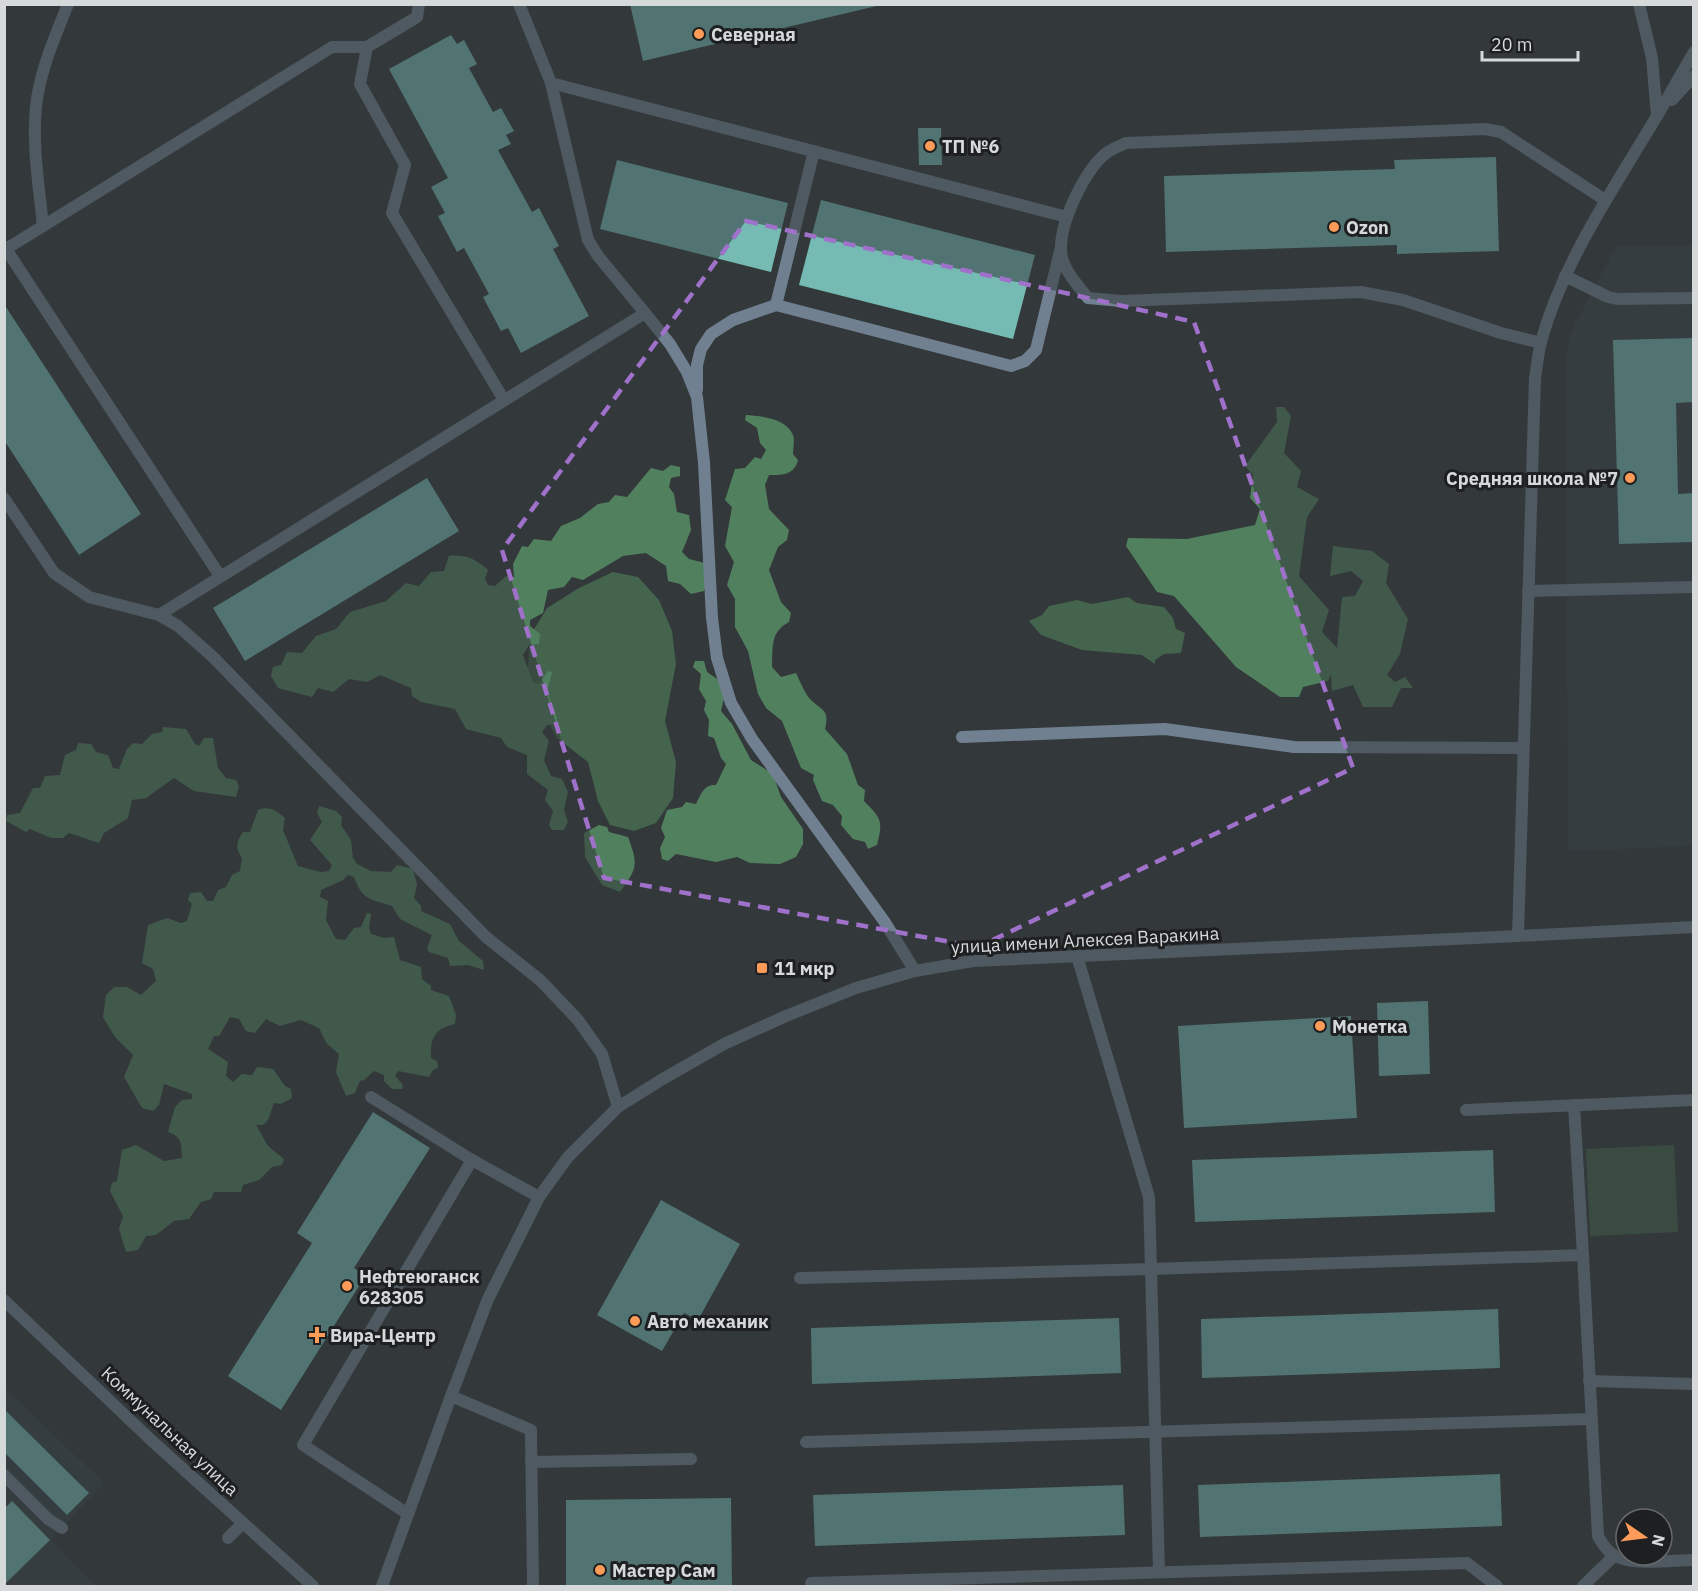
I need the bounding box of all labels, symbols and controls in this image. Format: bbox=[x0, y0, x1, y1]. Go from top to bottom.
place label: Северная bbox=[711, 23, 796, 46]
scale bar bbox=[1482, 24, 1578, 62]
marker: Северная bbox=[692, 27, 706, 41]
text: 20 m bbox=[1491, 33, 1533, 56]
place label: ТП №6 bbox=[942, 135, 1000, 158]
marker: ТП №6 bbox=[923, 139, 937, 153]
place label: Ozon bbox=[1346, 216, 1389, 239]
marker: Ozon bbox=[1327, 220, 1341, 234]
place label: Средняя школа №7 bbox=[1446, 467, 1618, 490]
marker: Средняя школа №7 bbox=[1623, 471, 1637, 485]
street label: улица имени Алексея Варакина bbox=[950, 921, 1220, 959]
place label: 11 мкр bbox=[774, 957, 835, 980]
marker: 11 мкр bbox=[755, 961, 769, 975]
place label: Монетка bbox=[1332, 1015, 1408, 1038]
marker: Монетка bbox=[1313, 1019, 1327, 1033]
place label: Нефтеюганск 628305 bbox=[359, 1265, 479, 1309]
marker: Нефтеюганск 628305 bbox=[340, 1279, 354, 1293]
place label: Авто механик bbox=[647, 1310, 769, 1333]
marker: Авто механик bbox=[628, 1314, 642, 1328]
place label: Вира-Центр bbox=[330, 1324, 436, 1347]
marker: Вира-Центр bbox=[308, 1326, 326, 1344]
street label: Коммунальная улица bbox=[97, 1361, 244, 1501]
north arrow bbox=[1614, 1507, 1674, 1567]
text: N bbox=[1647, 1533, 1670, 1549]
place label: Мастер Сам bbox=[612, 1559, 715, 1582]
marker: Мастер Сам bbox=[593, 1563, 607, 1577]

